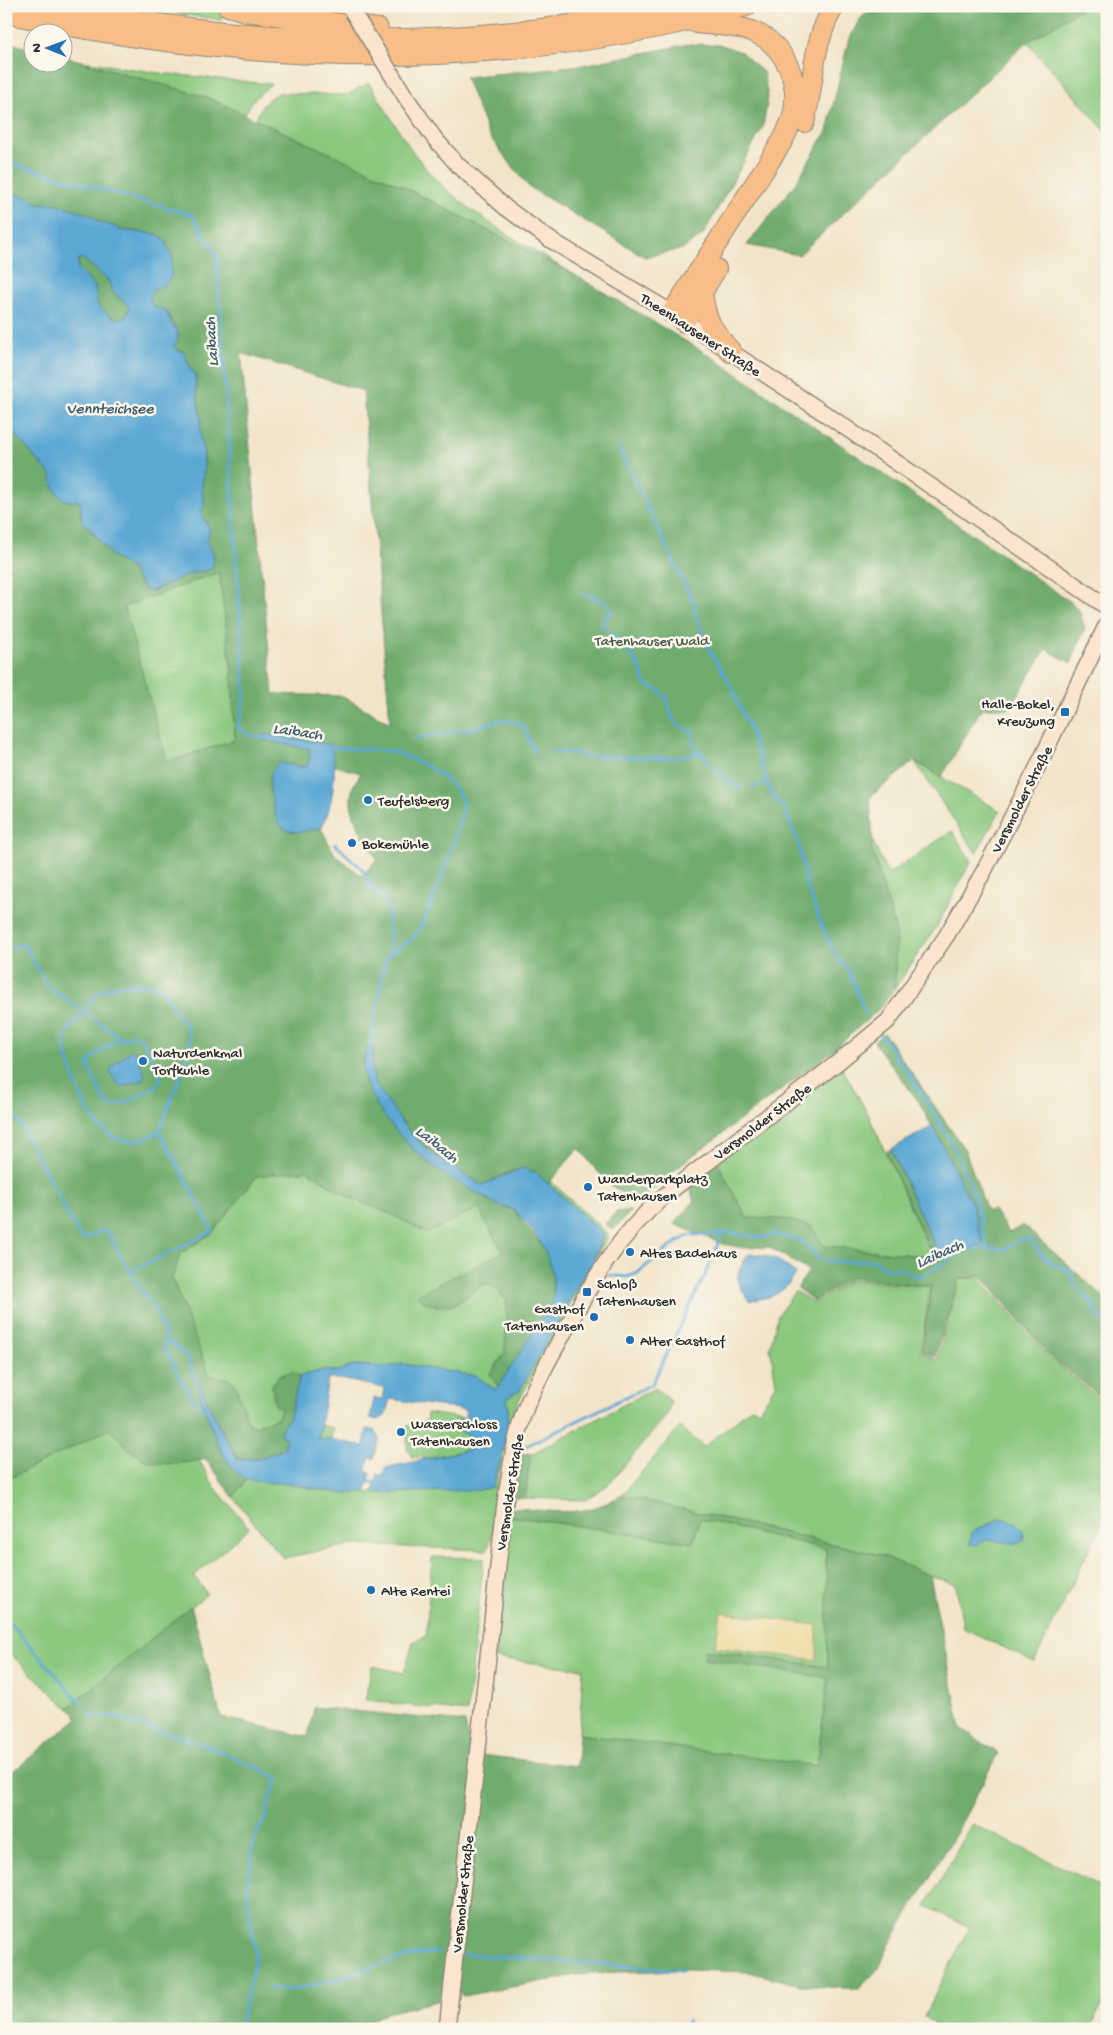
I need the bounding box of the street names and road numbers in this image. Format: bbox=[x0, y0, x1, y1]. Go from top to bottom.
street label: Theenhausener Straße bbox=[635, 289, 764, 382]
street label: Versmolder Straße bbox=[988, 743, 1058, 857]
street label: Versmolder Straße bbox=[710, 1080, 816, 1166]
street label: Versmolder Straße bbox=[493, 1433, 529, 1553]
street label: Versmolder Straße bbox=[449, 1835, 479, 1955]

